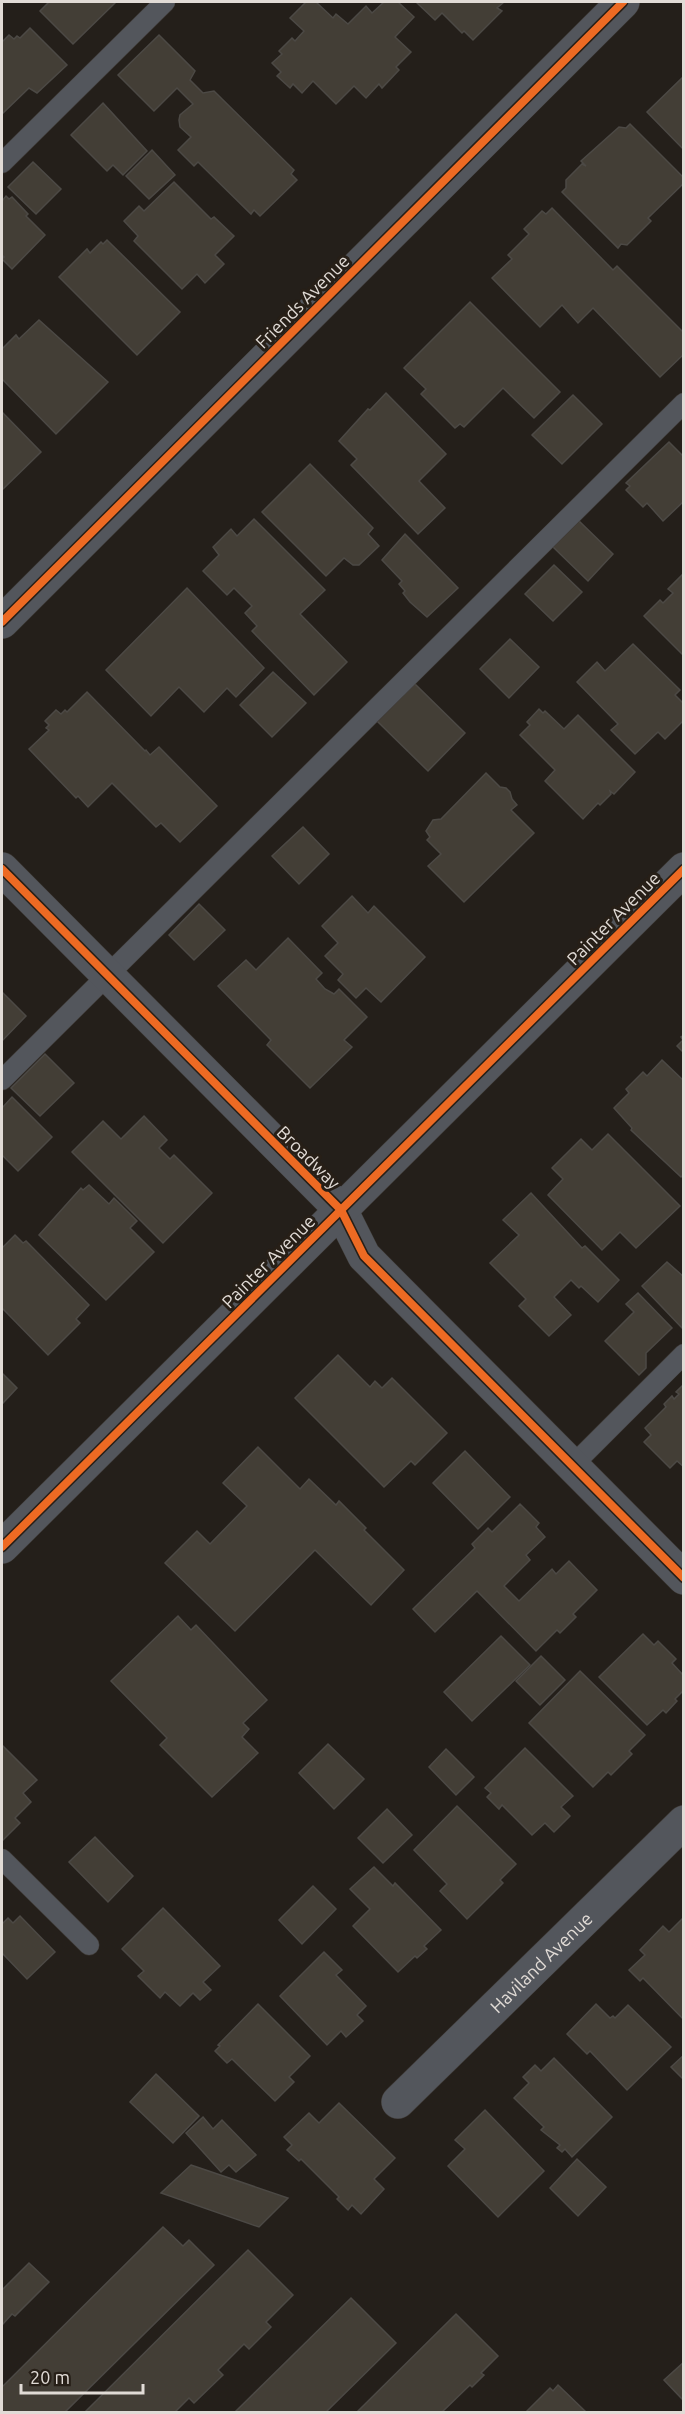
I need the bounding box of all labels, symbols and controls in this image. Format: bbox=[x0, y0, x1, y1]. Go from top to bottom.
street label: Friends Avenue bbox=[251, 250, 353, 352]
street label: Painter Avenue bbox=[562, 867, 664, 969]
street label: Broadway bbox=[274, 1122, 345, 1193]
street label: Painter Avenue bbox=[217, 1210, 319, 1312]
street label: Haviland Avenue bbox=[486, 1908, 596, 2016]
scale bar bbox=[21, 2357, 142, 2395]
text: 20 m bbox=[30, 2367, 70, 2387]

